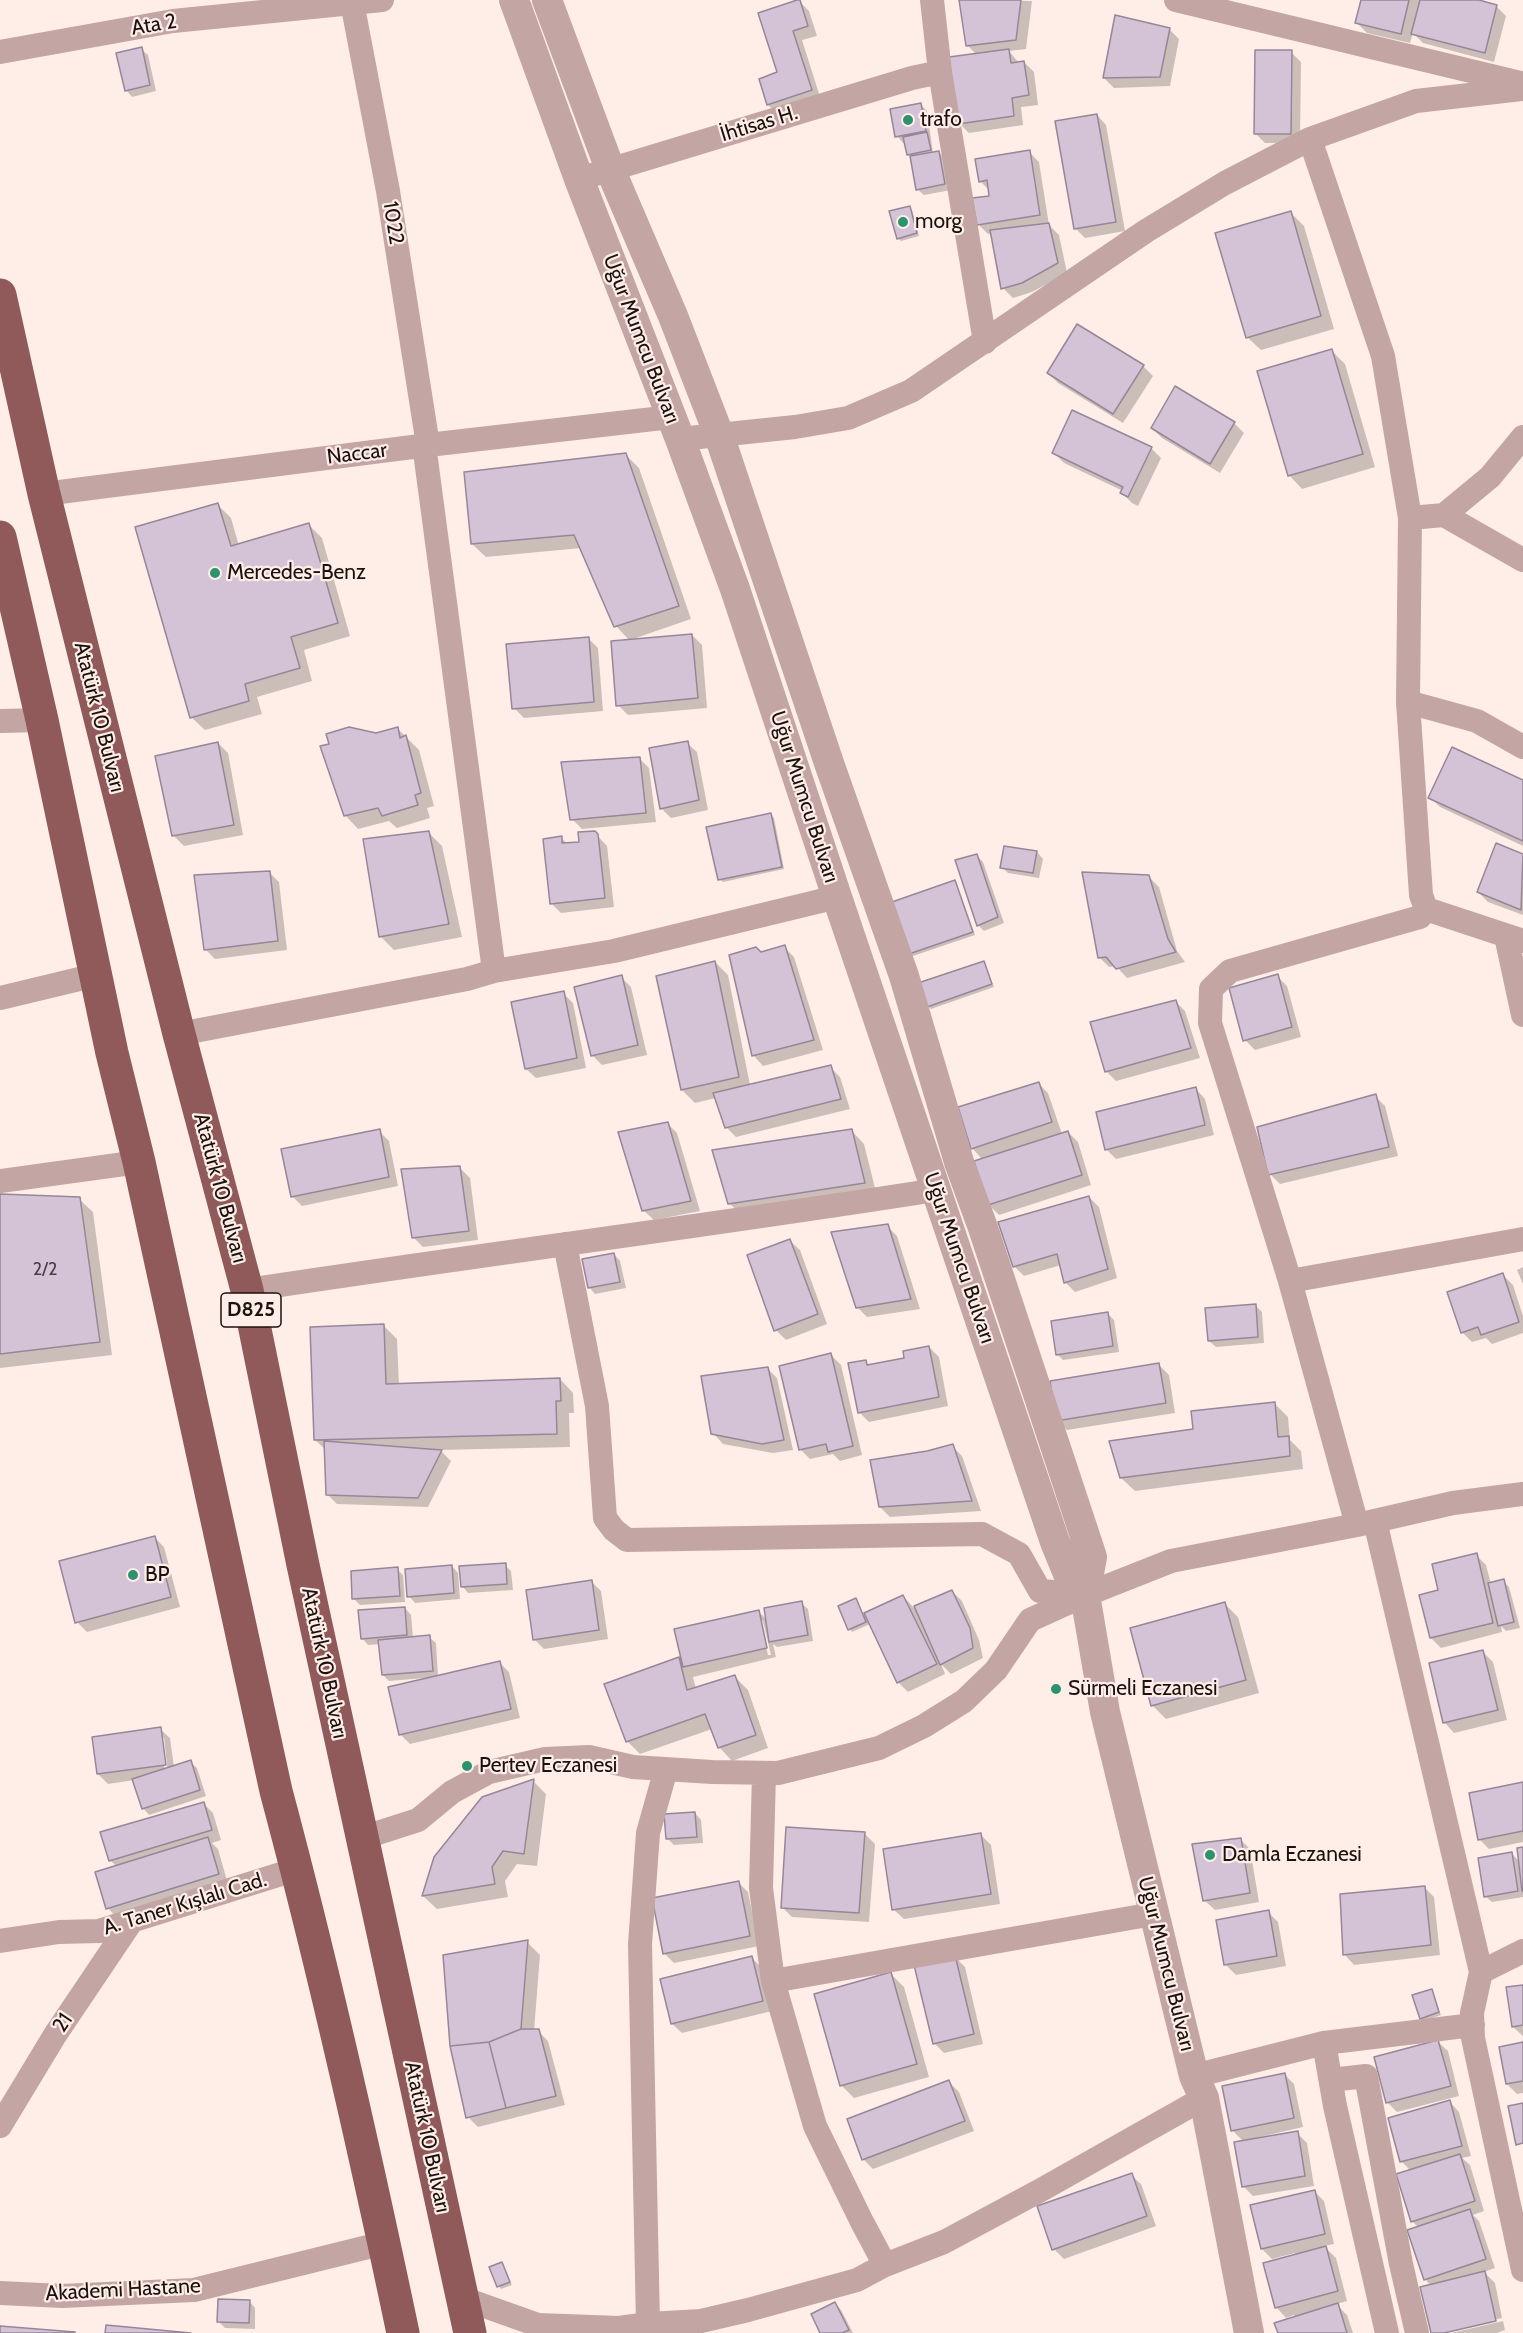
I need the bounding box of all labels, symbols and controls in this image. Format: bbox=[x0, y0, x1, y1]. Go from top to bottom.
street label: Ata 2 bbox=[130, 9, 178, 41]
street label: İhtisas H. bbox=[717, 100, 801, 148]
place label: trafo bbox=[920, 107, 962, 133]
marker: trafo bbox=[901, 113, 915, 127]
street label: 1022 bbox=[377, 200, 409, 246]
place label: morg bbox=[915, 209, 962, 235]
marker: morg bbox=[896, 215, 910, 229]
street label: Uğur Mumcu Bulvarı bbox=[597, 251, 685, 427]
street label: Naccar bbox=[326, 438, 388, 470]
place label: Mercedes-Benz bbox=[227, 560, 366, 586]
marker: Mercedes-Benz bbox=[208, 566, 222, 580]
street label: Atatürk 10 Bulvarı bbox=[68, 639, 130, 795]
street label: Uğur Mumcu Bulvarı bbox=[764, 708, 844, 886]
street label: Atatürk 10 Bulvarı bbox=[188, 1110, 252, 1266]
street label: Uğur Mumcu Bulvarı bbox=[918, 1169, 1000, 1347]
house number: 2/2 bbox=[33, 1259, 57, 1281]
road number: D825 bbox=[221, 1293, 281, 1327]
place label: BP bbox=[145, 1562, 170, 1588]
marker: BP bbox=[126, 1568, 140, 1582]
street label: Atatürk 10 Bulvarı bbox=[296, 1585, 352, 1741]
place label: Sürmeli Eczanesi bbox=[1068, 1676, 1218, 1702]
marker: Sürmeli Eczanesi bbox=[1049, 1682, 1063, 1696]
place label: Pertev Eczanesi bbox=[479, 1753, 617, 1779]
marker: Pertev Eczanesi bbox=[460, 1759, 474, 1773]
place label: Damla Eczanesi bbox=[1222, 1842, 1362, 1868]
marker: Damla Eczanesi bbox=[1203, 1848, 1217, 1862]
street label: A. Taner Kışlalı Cad. bbox=[100, 1867, 270, 1941]
street label: Uğur Mumcu Bulvarı bbox=[1132, 1874, 1200, 2054]
street label: 21 bbox=[48, 2009, 78, 2037]
street label: Atatürk 10 Bulvarı bbox=[399, 2059, 455, 2215]
street label: Akademi Hastane bbox=[45, 2273, 201, 2307]

